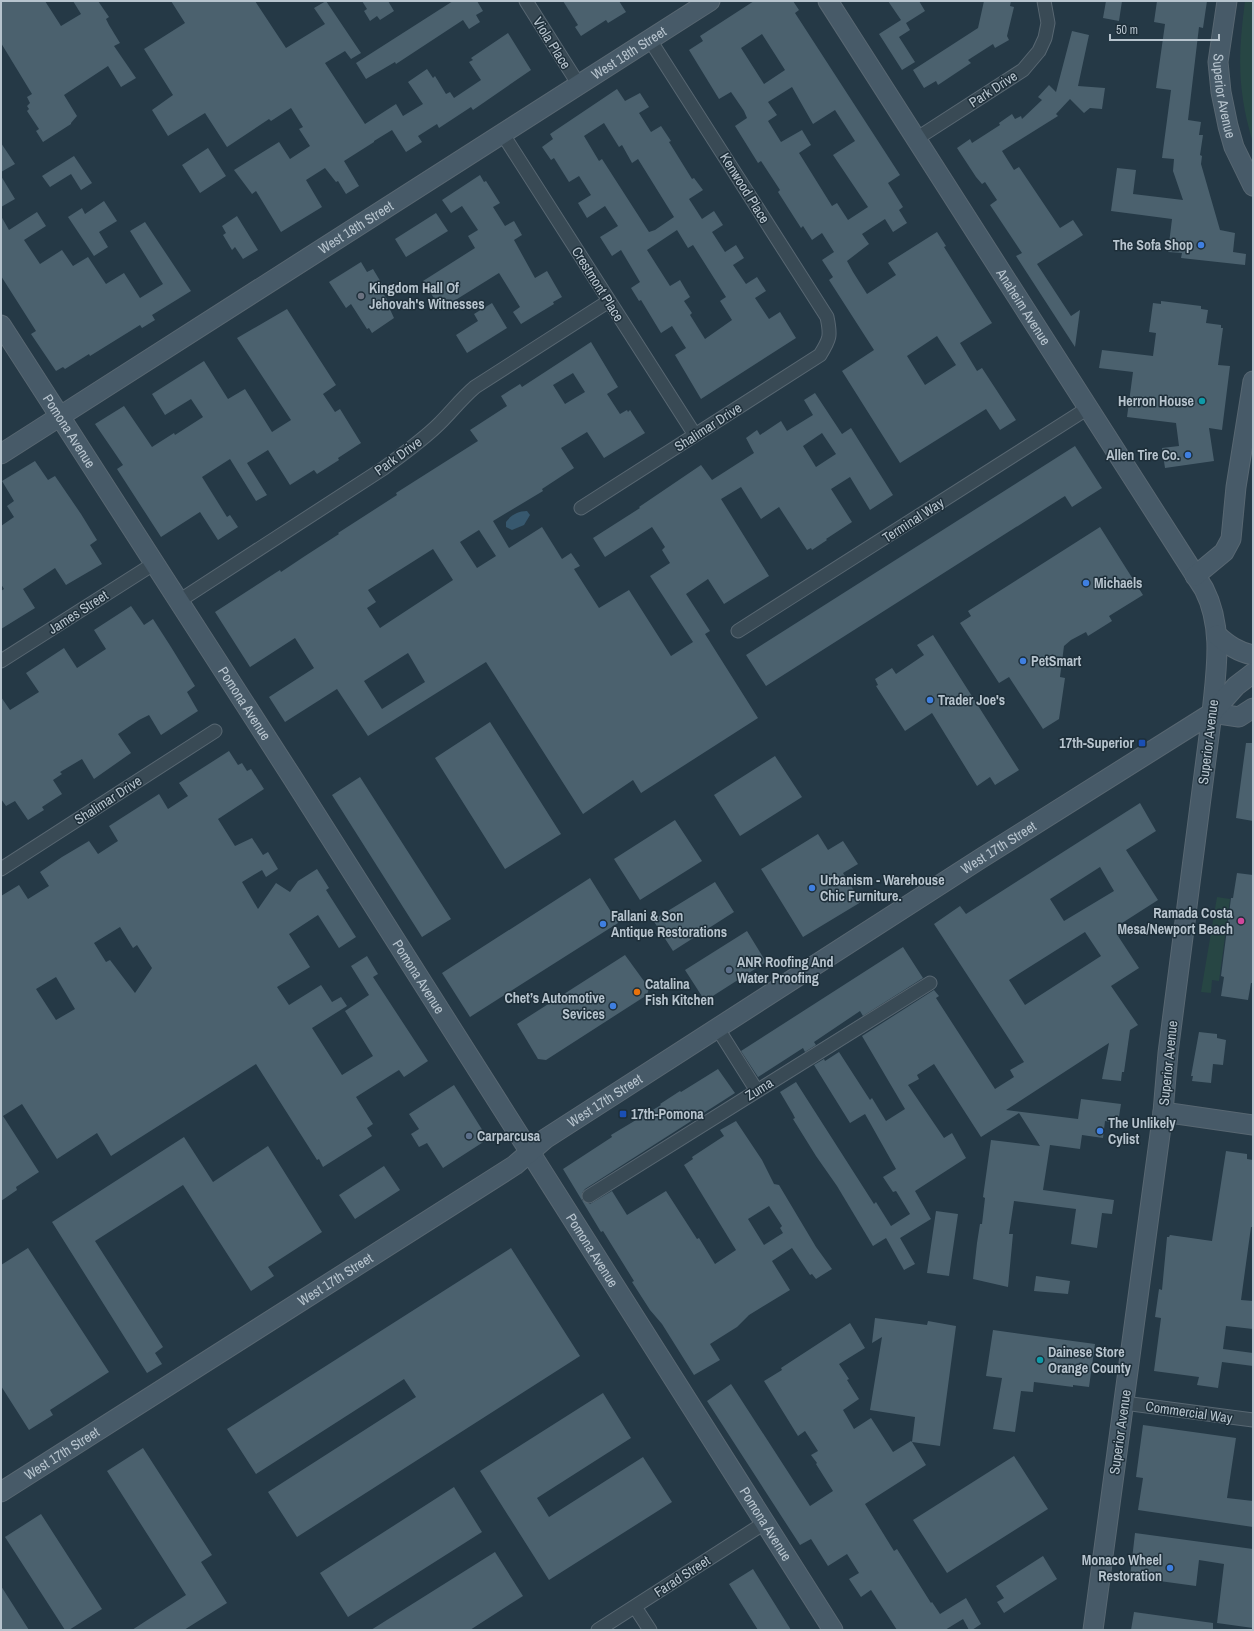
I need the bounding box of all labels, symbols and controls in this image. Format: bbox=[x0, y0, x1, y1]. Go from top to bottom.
street label: Viola Place bbox=[529, 14, 575, 72]
scale bar bbox=[1110, 16, 1219, 42]
street label: West 18th Street bbox=[588, 22, 670, 83]
text: 50 m bbox=[1116, 22, 1138, 38]
street label: Superior Avenue bbox=[1209, 52, 1240, 140]
street label: Park Drive bbox=[965, 67, 1021, 111]
street label: Kenwood Place bbox=[716, 149, 774, 227]
street label: West 18th Street bbox=[315, 197, 397, 258]
place label: The Sofa Shop bbox=[1113, 236, 1193, 254]
marker: The Sofa Shop bbox=[1196, 240, 1206, 250]
street label: Crestmont Place bbox=[568, 243, 628, 325]
street label: Anaheim Avenue bbox=[992, 264, 1055, 348]
place label: Kingdom Hall Of Jehovah's Witnesses bbox=[369, 279, 485, 313]
marker: Kingdom Hall Of Jehovah's Witnesses bbox=[356, 291, 366, 301]
street label: Pomona Avenue bbox=[39, 391, 100, 471]
place label: Herron House bbox=[1118, 392, 1194, 410]
marker: Herron House bbox=[1197, 396, 1207, 406]
street label: Shalimar Drive bbox=[671, 399, 745, 455]
street label: Park Drive bbox=[371, 433, 425, 479]
place label: Allen Tire Co. bbox=[1106, 446, 1180, 464]
marker: Allen Tire Co. bbox=[1183, 450, 1193, 460]
street label: Terminal Way bbox=[879, 493, 947, 547]
place label: Michaels bbox=[1094, 574, 1143, 592]
marker: Michaels bbox=[1081, 578, 1091, 588]
street label: James Street bbox=[45, 586, 111, 638]
place label: PetSmart bbox=[1031, 652, 1082, 670]
marker: PetSmart bbox=[1018, 656, 1028, 666]
street label: Pomona Avenue bbox=[214, 663, 275, 744]
place label: Trader Joe's bbox=[938, 691, 1005, 709]
marker: Trader Joe's bbox=[925, 695, 935, 705]
street label: Superior Avenue bbox=[1194, 699, 1222, 785]
place label: 17th-Superior bbox=[1059, 734, 1135, 752]
marker: 17th-Superior bbox=[1137, 738, 1147, 748]
street label: Shalimar Drive bbox=[71, 772, 145, 828]
street label: West 17th Street bbox=[958, 817, 1039, 878]
place label: Urbanism - Warehouse Chic Furniture. bbox=[820, 871, 945, 905]
marker: Urbanism - Warehouse Chic Furniture. bbox=[807, 883, 817, 893]
place label: Ramada Costa Mesa/Newport Beach bbox=[1118, 904, 1234, 938]
place label: Fallani & Son Antique Restorations bbox=[611, 907, 727, 941]
marker: Ramada Costa Mesa/Newport Beach bbox=[1236, 916, 1246, 926]
marker: Fallani & Son Antique Restorations bbox=[598, 919, 608, 929]
street label: Pomona Avenue bbox=[388, 936, 449, 1017]
place label: ANR Roofing And Water Proofing bbox=[737, 953, 834, 987]
marker: ANR Roofing And Water Proofing bbox=[724, 965, 734, 975]
place label: Catalina Fish Kitchen bbox=[645, 975, 714, 1009]
marker: Catalina Fish Kitchen bbox=[632, 987, 642, 997]
place label: Chet’s Automotive Sevices bbox=[504, 989, 605, 1023]
marker: Chet’s Automotive Sevices bbox=[608, 1001, 618, 1011]
street label: Superior Avenue bbox=[1155, 1020, 1181, 1106]
street label: West 17th Street bbox=[564, 1070, 646, 1131]
street label: Zuma bbox=[742, 1073, 777, 1104]
place label: 17th-Pomona bbox=[631, 1105, 704, 1123]
marker: 17th-Pomona bbox=[618, 1109, 628, 1119]
place label: The Unlikely Cylist bbox=[1108, 1114, 1176, 1148]
marker: The Unlikely Cylist bbox=[1095, 1126, 1105, 1136]
place label: Carparcusa bbox=[477, 1127, 541, 1145]
marker: Carparcusa bbox=[464, 1131, 474, 1141]
street label: Pomona Avenue bbox=[562, 1210, 622, 1291]
street label: West 17th Street bbox=[294, 1249, 376, 1310]
place label: Dainese Store Orange County bbox=[1048, 1343, 1132, 1377]
marker: Dainese Store Orange County bbox=[1035, 1355, 1045, 1365]
street label: Superior Avenue bbox=[1105, 1388, 1135, 1476]
street label: Commercial Way bbox=[1144, 1397, 1234, 1427]
street label: West 17th Street bbox=[21, 1423, 103, 1484]
street label: Pomona Avenue bbox=[736, 1484, 796, 1564]
street label: Farad Street bbox=[651, 1551, 713, 1601]
place label: Monaco Wheel Restoration bbox=[1082, 1551, 1162, 1585]
marker: Monaco Wheel Restoration bbox=[1165, 1563, 1175, 1573]

